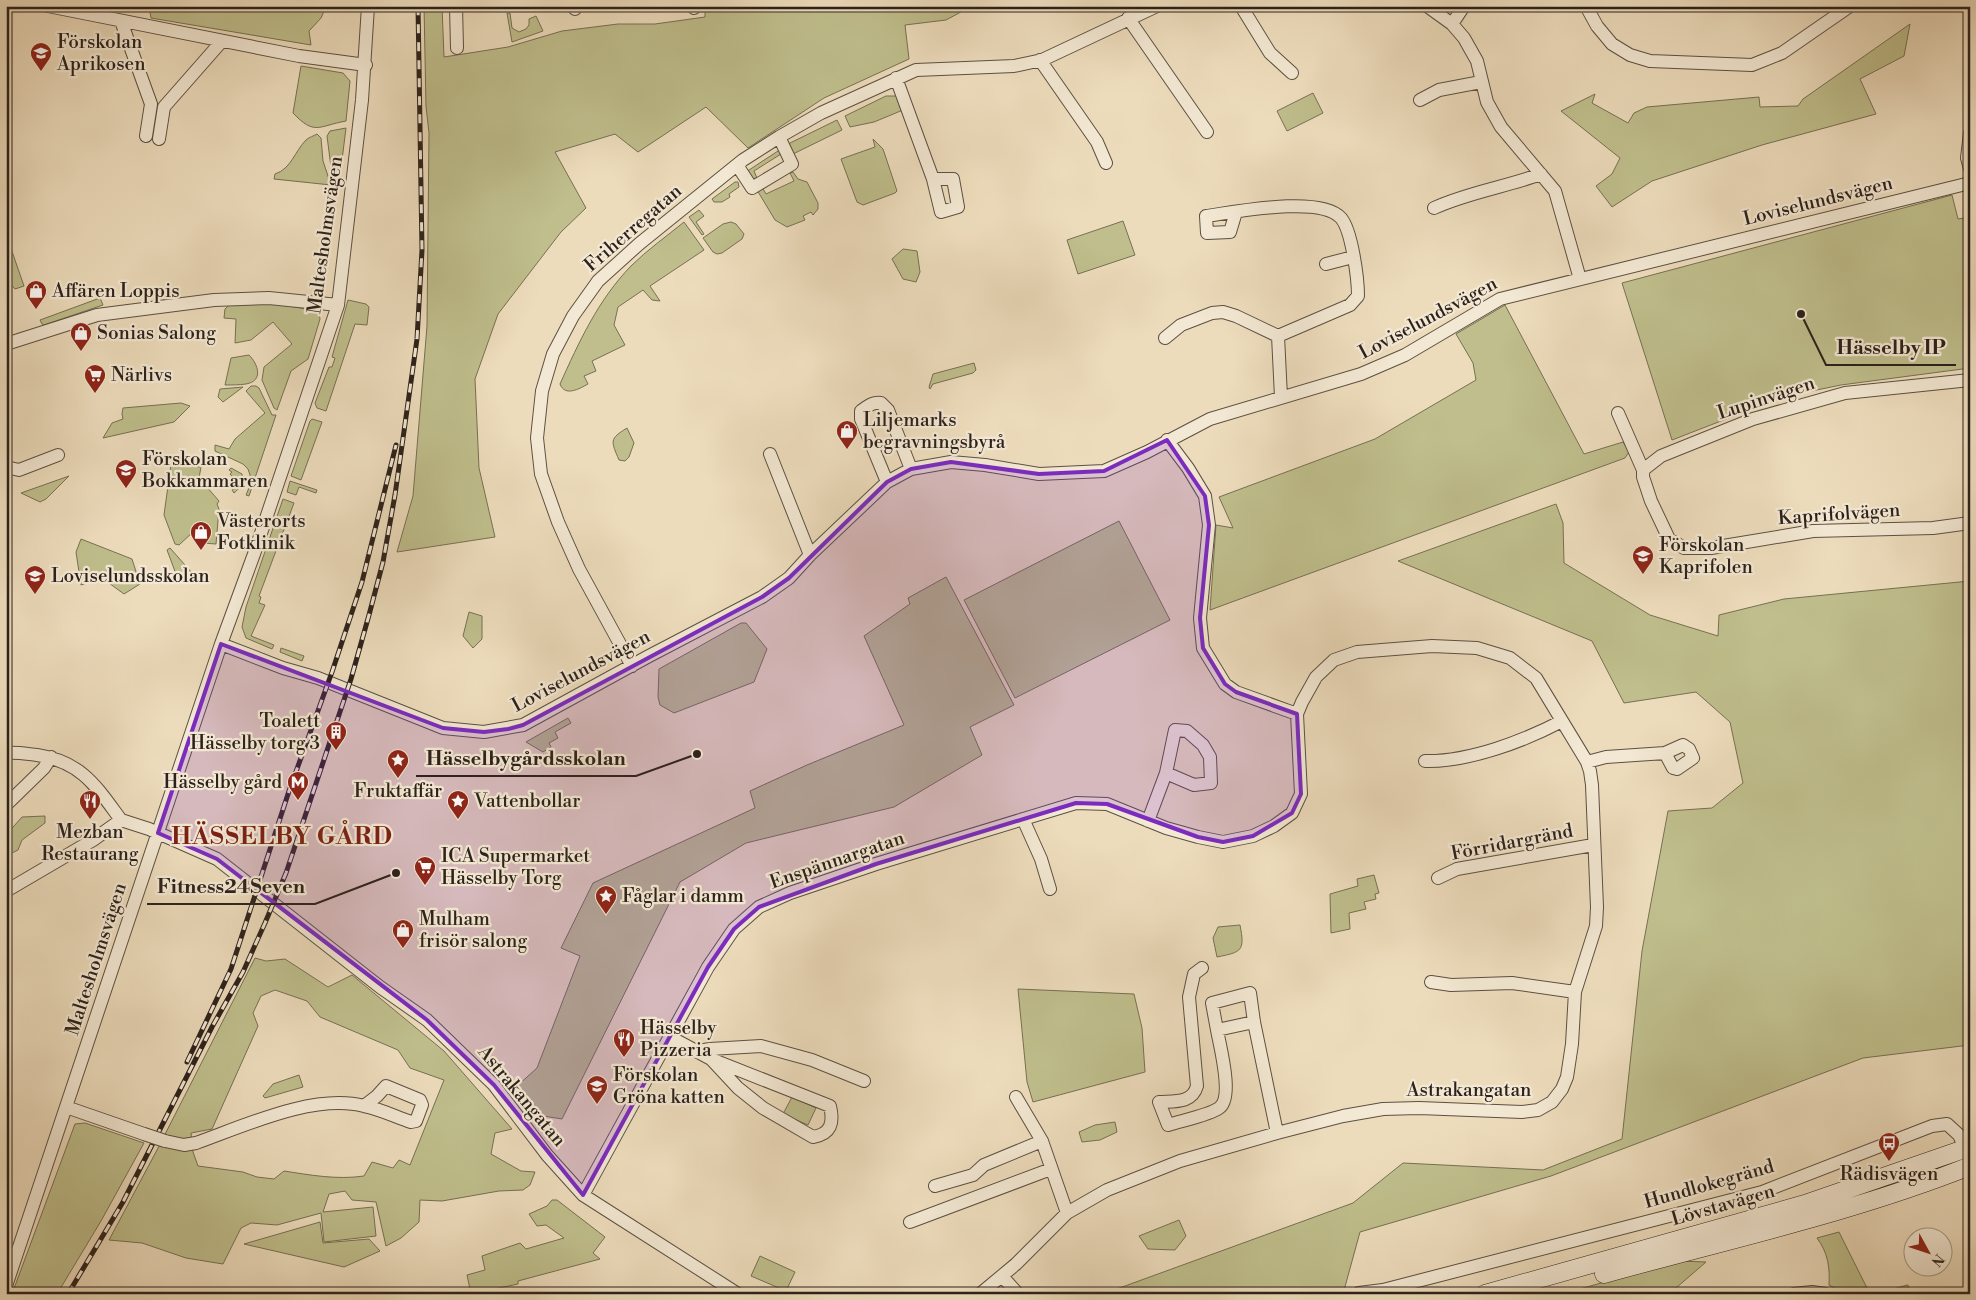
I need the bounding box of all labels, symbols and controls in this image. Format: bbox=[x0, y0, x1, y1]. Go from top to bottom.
place label: Förskolan Aprikosen bbox=[56, 30, 145, 76]
school or university icon: Förskolan Aprikosen bbox=[29, 41, 53, 72]
street label: Maltesholmsvägen bbox=[302, 155, 348, 315]
street label: Loviselundsvägen bbox=[1741, 171, 1895, 231]
street label: Friherregatan bbox=[579, 179, 687, 277]
street label: Loviselundsvägen bbox=[1355, 271, 1501, 365]
shop icon: Affären Loppis bbox=[24, 279, 48, 310]
place label: Affären Loppis bbox=[51, 279, 180, 303]
shop icon: Sonias Salong bbox=[69, 321, 93, 352]
place label: Sonias Salong bbox=[97, 321, 216, 345]
callout: Hässelby IP bbox=[1826, 330, 1956, 365]
text: Hässelby IP bbox=[1836, 336, 1946, 361]
supermarket icon: Närlivs bbox=[83, 363, 107, 394]
place label: Närlivs bbox=[111, 363, 172, 387]
street label: Lupinvägen bbox=[1714, 371, 1818, 425]
place label: Liljemarks begravningsbyrå bbox=[863, 408, 1006, 454]
shop icon: Liljemarks begravningsbyrå bbox=[835, 419, 859, 450]
place label: Förskolan Bokkammaren bbox=[141, 447, 268, 493]
school or university icon: Förskolan Bokkammaren bbox=[114, 458, 138, 489]
street label: Kaprifolvägen bbox=[1777, 498, 1901, 530]
place label: Västerorts Fotklinik bbox=[216, 509, 306, 555]
shop icon: Västerorts Fotklinik bbox=[189, 520, 213, 551]
place label: Förskolan Kaprifolen bbox=[1659, 533, 1753, 579]
school or university icon: Förskolan Kaprifolen bbox=[1631, 544, 1655, 575]
school or university icon: Loviselundsskolan bbox=[23, 564, 47, 595]
place label: Loviselundsskolan bbox=[51, 564, 210, 588]
street label: Loviselundsvägen bbox=[508, 624, 654, 718]
place label: Toalett Hässelby torg 3 bbox=[190, 709, 320, 755]
building icon: Toalett Hässelby torg 3 bbox=[324, 720, 348, 751]
callout: Hässelbygårdsskolan bbox=[416, 741, 636, 776]
text: Hässelbygårdsskolan bbox=[426, 747, 627, 772]
place icon: Fruktaffär bbox=[386, 748, 410, 779]
place label: Hässelby gård bbox=[163, 770, 282, 794]
metro station icon: Hässelby gård bbox=[286, 770, 310, 801]
place label: Fruktaffär bbox=[354, 779, 442, 803]
restaurant icon: Mezban Restaurang bbox=[78, 789, 102, 820]
place icon: Vattenbollar bbox=[446, 789, 470, 820]
place label: Vattenbollar bbox=[473, 789, 580, 813]
street label: Förridargränd bbox=[1449, 818, 1575, 866]
district label: HÄSSELBY GÅRD bbox=[171, 819, 393, 852]
place label: Mezban Restaurang bbox=[41, 820, 139, 866]
street label: Enspännargatan bbox=[766, 826, 908, 894]
place label: ICA Supermarket Hässelby Torg bbox=[441, 844, 590, 890]
supermarket icon: ICA Supermarket Hässelby Torg bbox=[413, 855, 437, 886]
callout: Fitness24Seven bbox=[147, 869, 315, 904]
text: Fitness24Seven bbox=[157, 875, 306, 900]
street label: Maltesholmsvägen bbox=[60, 880, 132, 1038]
place icon: Fåglar i damm bbox=[594, 884, 618, 915]
place label: Fåglar i damm bbox=[622, 884, 744, 908]
place label: Mulham frisör salong bbox=[419, 907, 527, 953]
shop icon: Mulham frisör salong bbox=[391, 918, 415, 949]
place label: Hässelby Pizzeria bbox=[640, 1016, 717, 1062]
restaurant icon: Hässelby Pizzeria bbox=[612, 1027, 636, 1058]
street label: Astrakangatan bbox=[472, 1040, 571, 1152]
place label: Förskolan Gröna katten bbox=[613, 1063, 725, 1109]
school or university icon: Förskolan Gröna katten bbox=[585, 1074, 609, 1105]
street label: Astrakangatan bbox=[1406, 1078, 1531, 1102]
bus stop icon: Rädisvägen bbox=[1877, 1131, 1901, 1162]
street label: Hundlokegränd bbox=[1641, 1154, 1777, 1214]
place label: Rädisvägen bbox=[1840, 1162, 1938, 1186]
street label: Lövstavägen bbox=[1668, 1179, 1778, 1231]
north arrow bbox=[1904, 1228, 1954, 1278]
text: N bbox=[1927, 1250, 1948, 1270]

